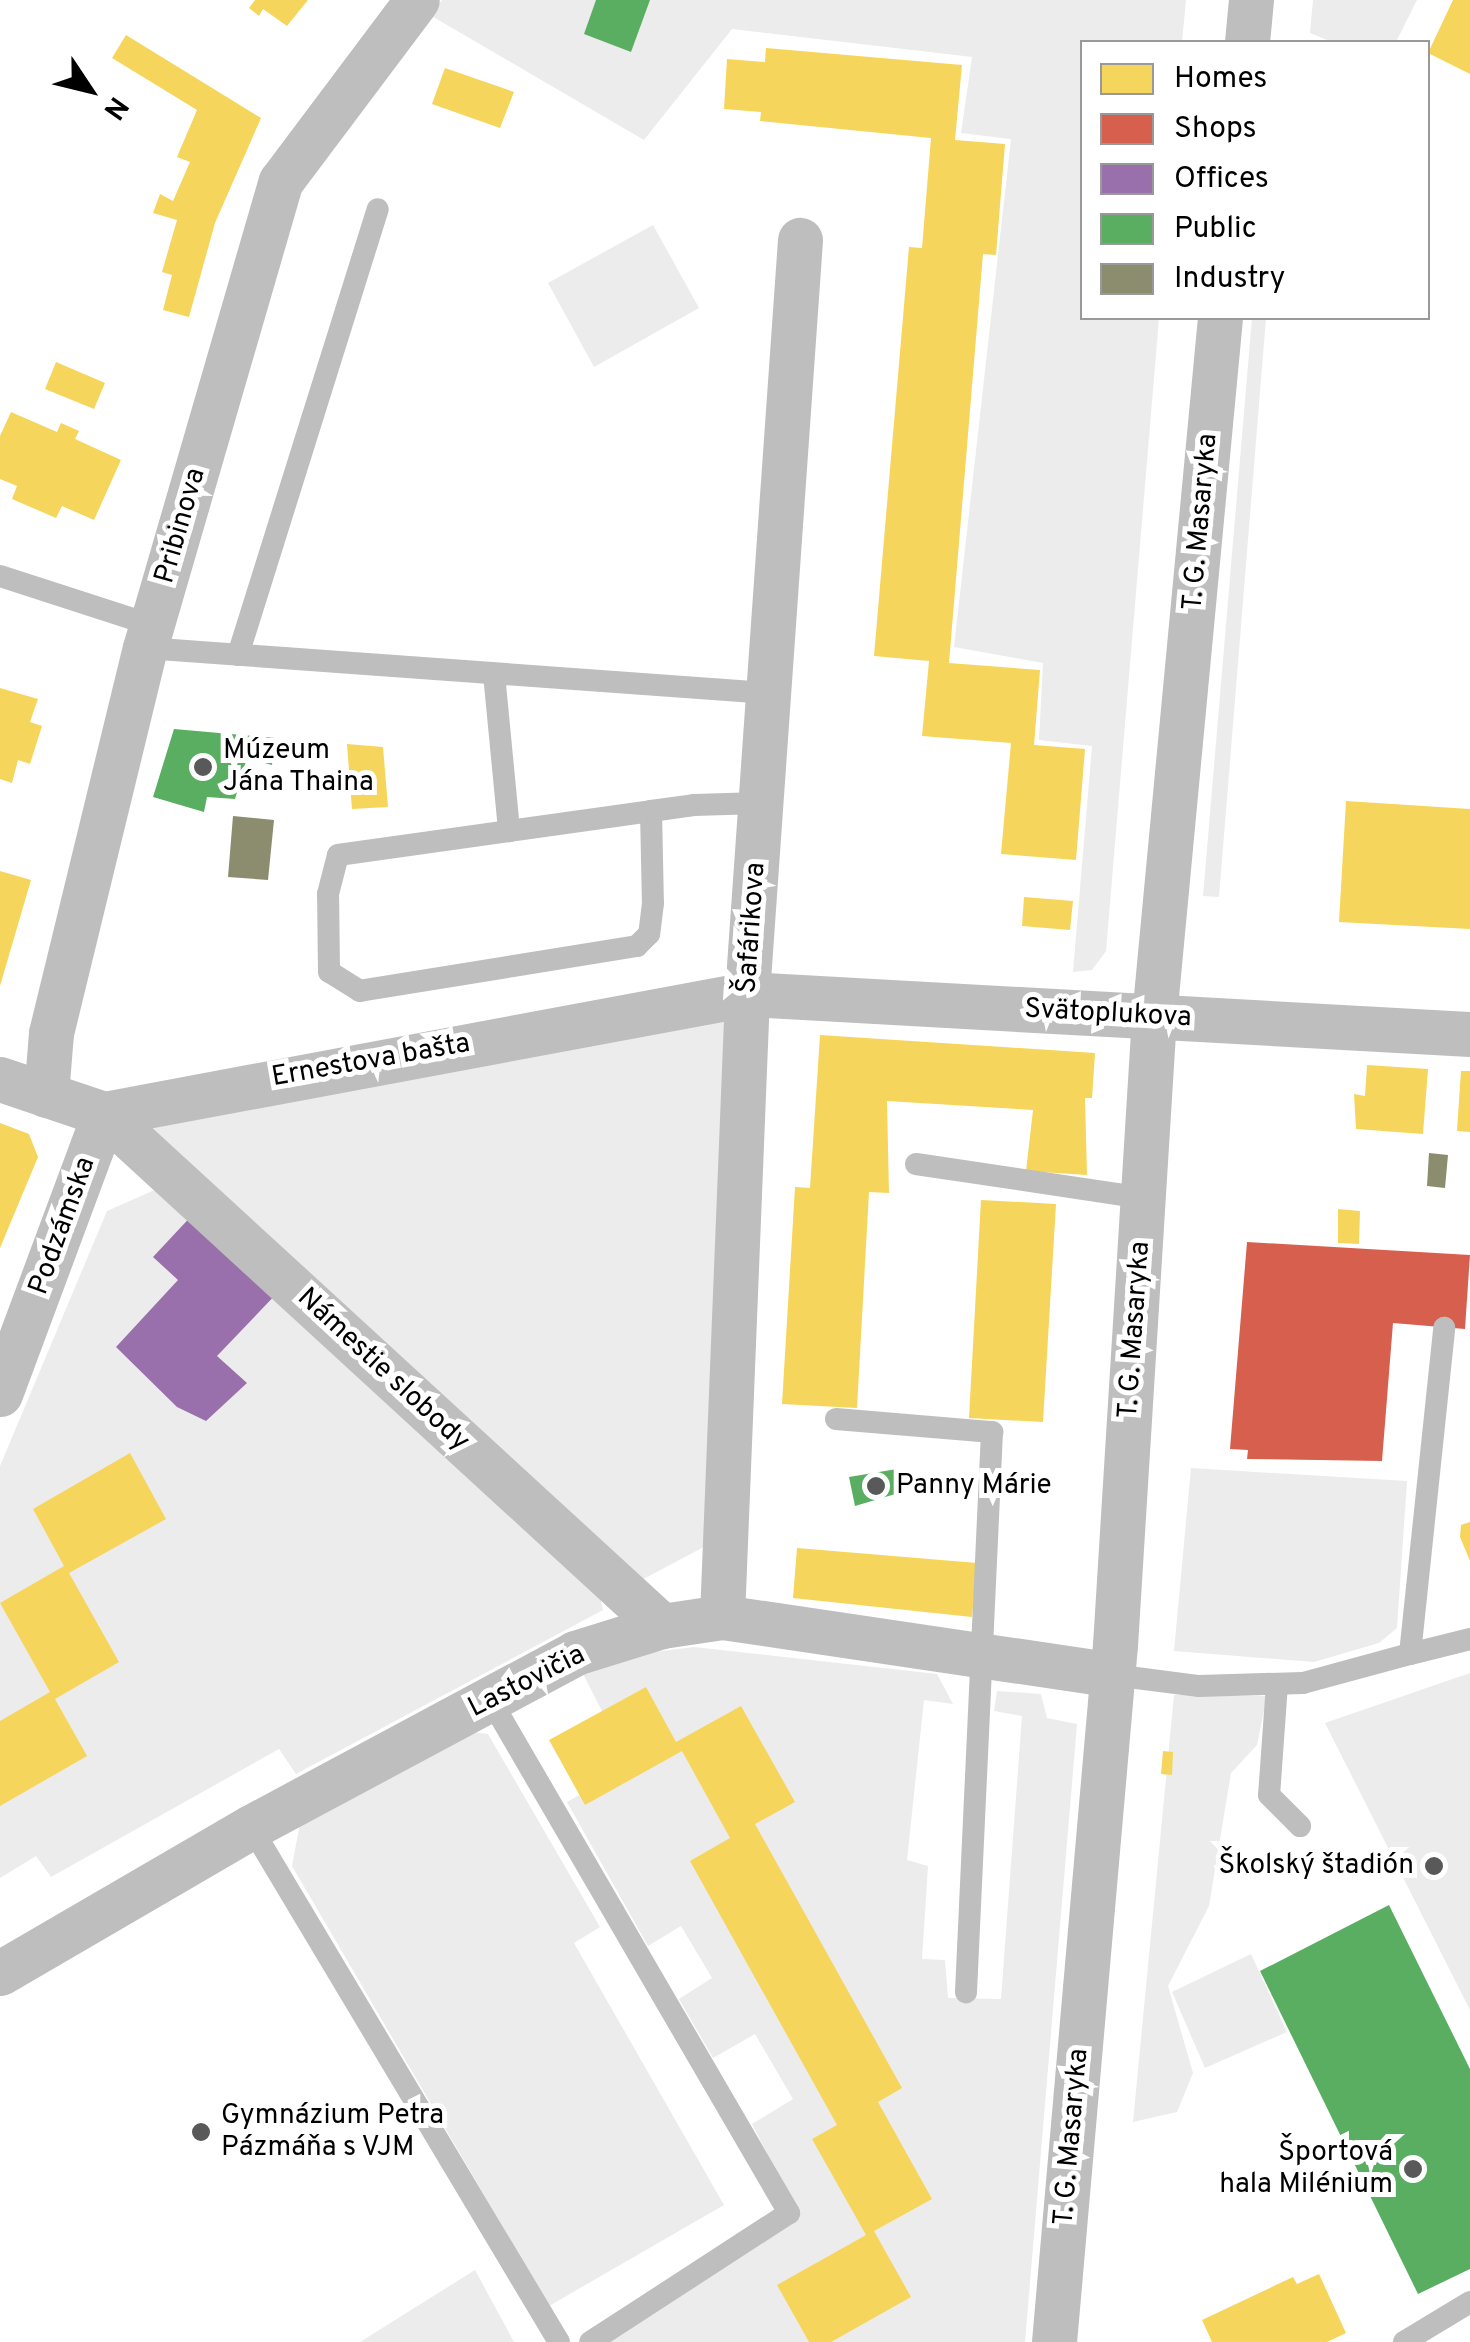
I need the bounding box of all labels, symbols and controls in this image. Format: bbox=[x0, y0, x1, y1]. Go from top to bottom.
north arrow bbox=[40, 40, 140, 140]
legend bbox=[1080, 40, 1430, 320]
text: Homes bbox=[1174, 61, 1267, 98]
text: N bbox=[94, 89, 135, 126]
text: Shops bbox=[1174, 111, 1257, 148]
text: Offices bbox=[1174, 161, 1269, 198]
text: Public bbox=[1174, 211, 1257, 248]
text: Industry bbox=[1174, 261, 1285, 298]
street label: T. G. Masaryka bbox=[1177, 432, 1225, 612]
street label: Pribinova bbox=[149, 464, 213, 588]
place label: Múzeum Jána Thaina bbox=[223, 734, 375, 800]
marker: Múzeum Jána Thaina bbox=[192, 756, 214, 778]
street label: Šafárikova bbox=[731, 861, 773, 995]
street label: Svätoplukova bbox=[1024, 993, 1192, 1035]
street label: Ernestova bašta bbox=[269, 1027, 473, 1095]
street label: Podzámska bbox=[23, 1153, 103, 1299]
street label: T. G. Masaryka bbox=[1112, 1240, 1158, 1420]
street label: Námestie slobody bbox=[290, 1281, 476, 1459]
place label: Panny Márie bbox=[896, 1469, 1052, 1503]
marker: Panny Márie bbox=[865, 1475, 887, 1497]
street label: Lastovičia bbox=[463, 1638, 591, 1726]
place label: Školský štadión bbox=[1219, 1849, 1414, 1883]
marker: Školský štadión bbox=[1423, 1855, 1445, 1877]
street label: T. G. Masaryka bbox=[1048, 2047, 1096, 2227]
place label: Gymnázium Petra Pázmáňa s VJM bbox=[221, 2099, 444, 2165]
marker: Gymnázium Petra Pázmáňa s VJM bbox=[190, 2121, 212, 2143]
place label: Športová hala Milénium bbox=[1219, 2136, 1393, 2202]
marker: Športová hala Milénium bbox=[1402, 2158, 1424, 2180]

